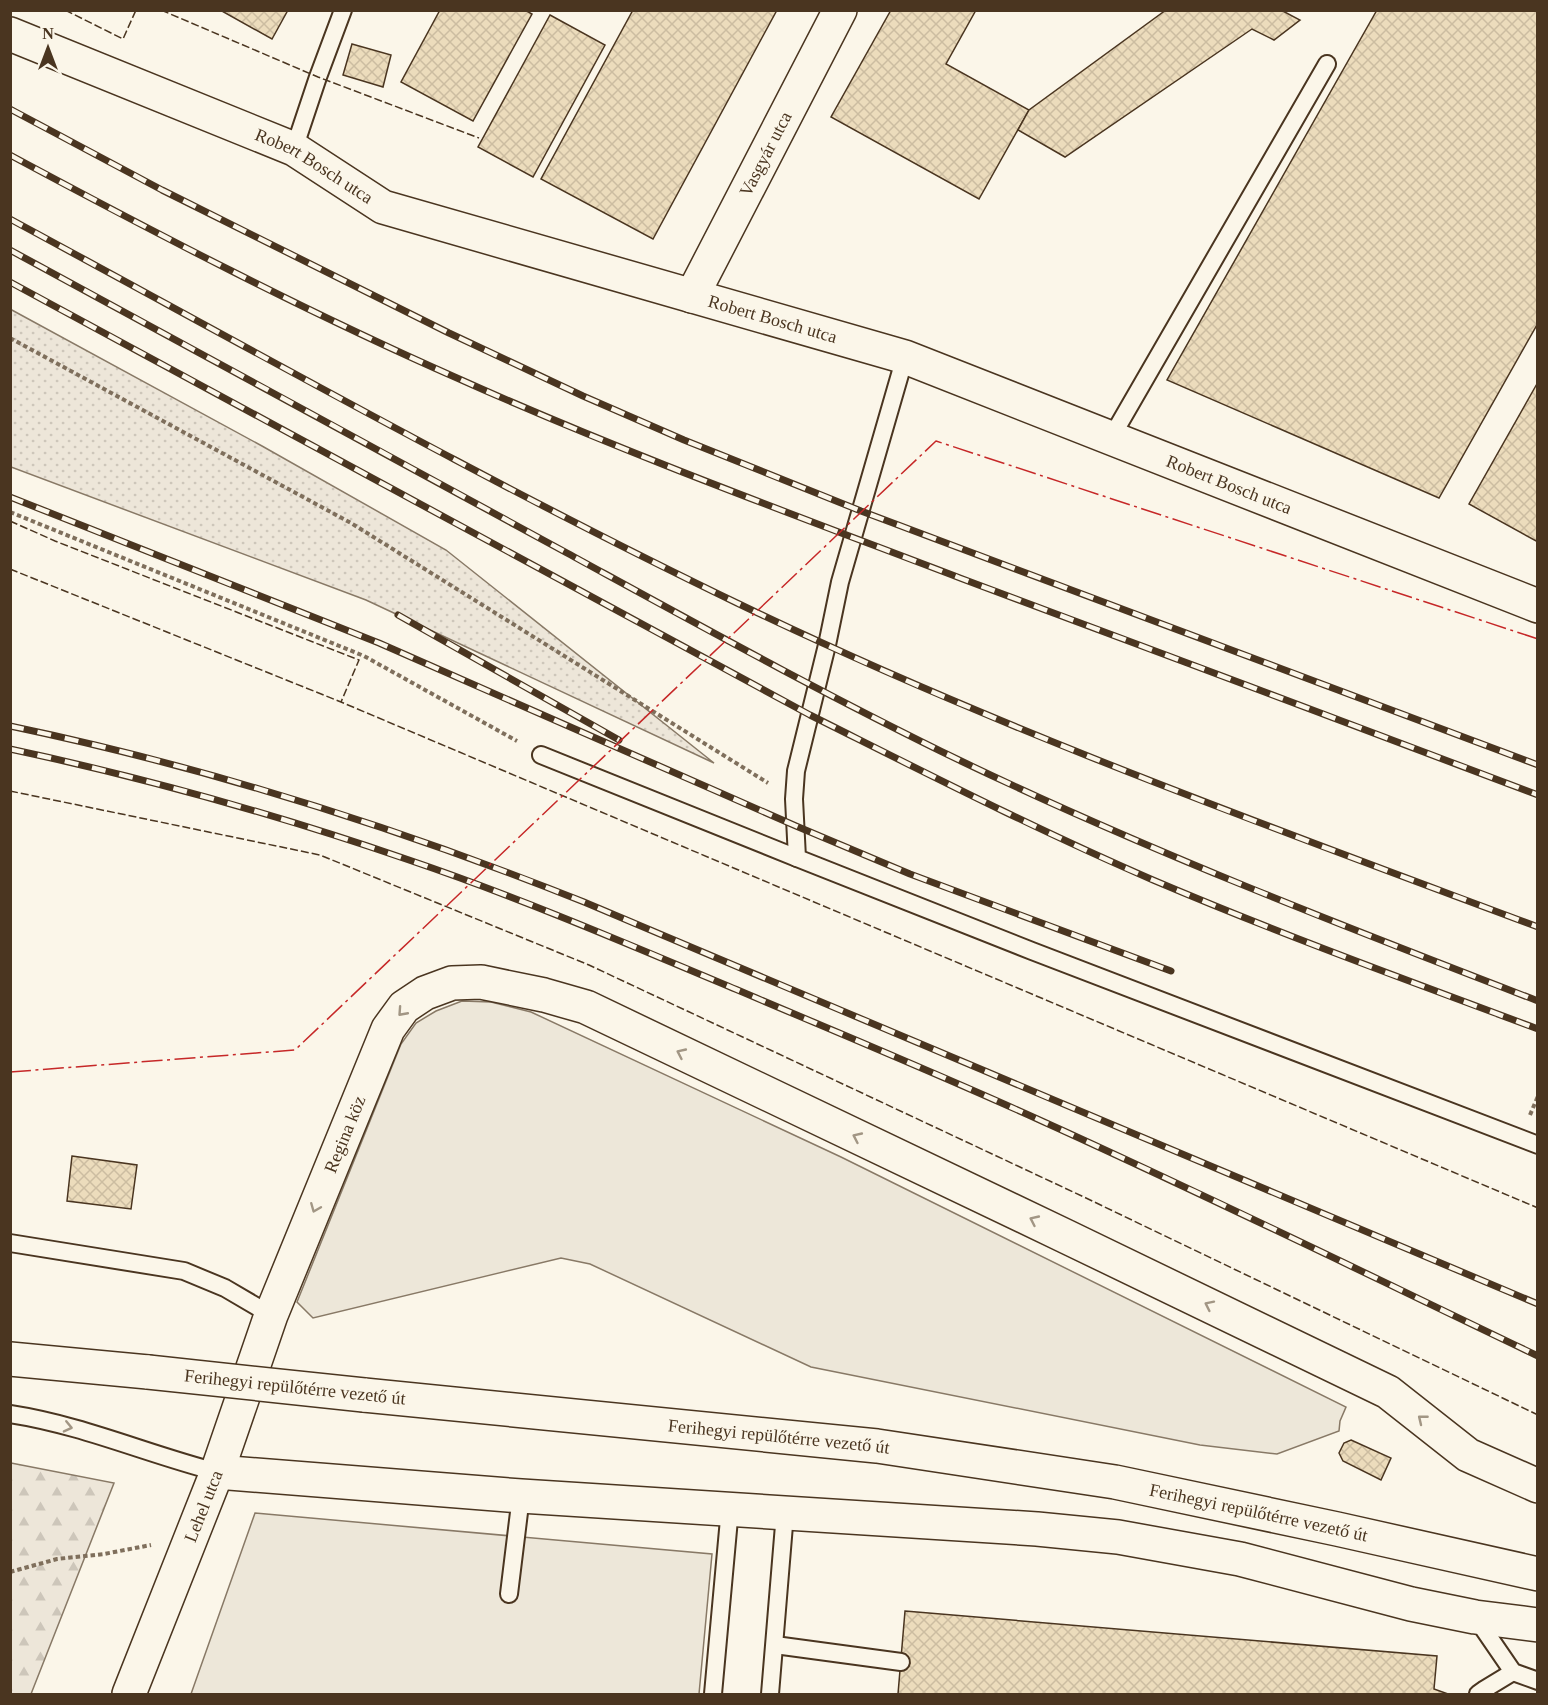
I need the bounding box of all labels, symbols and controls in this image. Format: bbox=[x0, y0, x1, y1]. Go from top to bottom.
north arrow bbox=[18, 18, 78, 78]
text: N bbox=[42, 25, 54, 42]
street label: Vasgyár utca bbox=[735, 108, 796, 200]
street label: Robert Bosch utca bbox=[252, 124, 377, 208]
street label: Robert Bosch utca bbox=[706, 291, 839, 347]
street label: Robert Bosch utca bbox=[1163, 451, 1295, 518]
one-way arrow bbox=[398, 1005, 409, 1015]
one-way arrow bbox=[677, 1048, 688, 1060]
street label: Regina köz bbox=[320, 1093, 370, 1176]
one-way arrow bbox=[853, 1132, 864, 1144]
one-way arrow bbox=[310, 1202, 322, 1213]
one-way arrow bbox=[1029, 1216, 1040, 1228]
one-way arrow bbox=[1205, 1301, 1216, 1312]
street label: Ferihegyi repülőtérre vezető út bbox=[183, 1365, 407, 1409]
street label: Ferihegyi repülőtérre vezető út bbox=[667, 1415, 891, 1458]
one-way arrow bbox=[1418, 1415, 1429, 1426]
one-way arrow bbox=[62, 1419, 72, 1432]
street label: Lehel utca bbox=[180, 1467, 227, 1545]
street label: Ferihegyi repülőtérre vezető út bbox=[1148, 1480, 1370, 1546]

